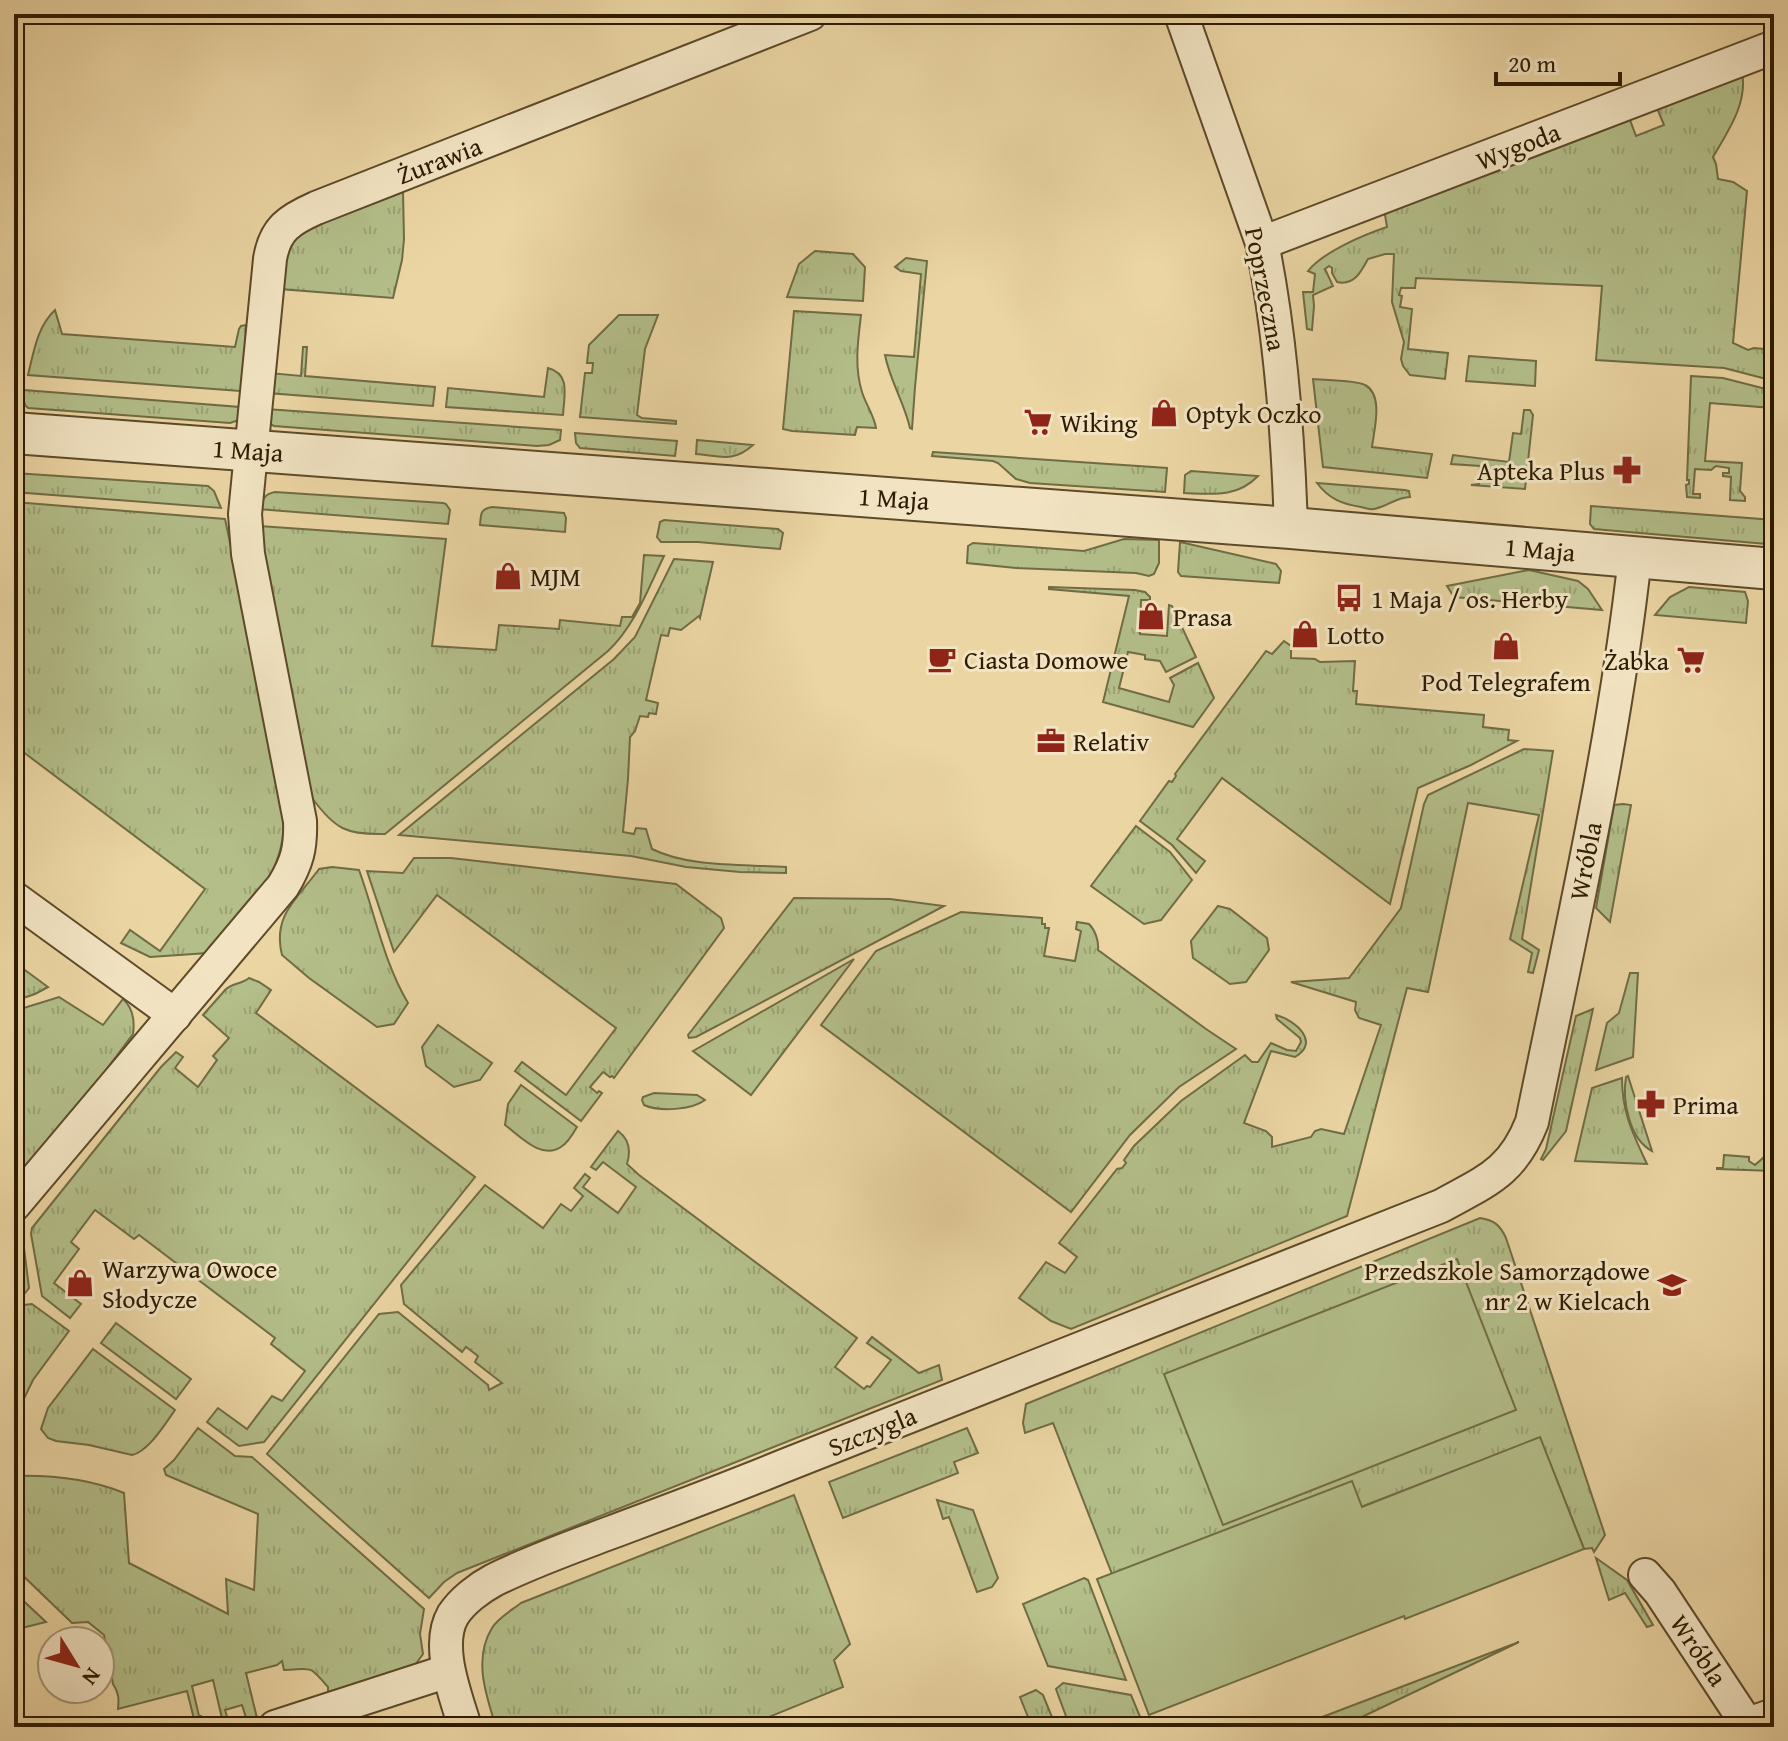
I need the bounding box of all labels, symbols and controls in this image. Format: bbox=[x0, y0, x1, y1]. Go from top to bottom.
scale bar bbox=[1496, 36, 1620, 86]
text: 20 m bbox=[1508, 46, 1556, 81]
street label: Wygoda bbox=[1470, 112, 1566, 180]
street label: Żurawia bbox=[391, 126, 488, 194]
street label: Poprzeczna bbox=[1235, 224, 1297, 355]
place label: Optyk Oczko bbox=[1186, 394, 1322, 433]
shop icon: Optyk Oczko bbox=[1149, 398, 1179, 428]
place label: Wiking bbox=[1060, 403, 1138, 442]
supermarket icon: Wiking bbox=[1023, 407, 1053, 437]
street label: 1 Maja bbox=[211, 428, 286, 472]
place label: Apteka Plus bbox=[1477, 451, 1605, 490]
pharmacy icon: Apteka Plus bbox=[1612, 455, 1642, 485]
street label: 1 Maja bbox=[857, 476, 932, 520]
street label: 1 Maja bbox=[1503, 526, 1578, 572]
place label: MJM bbox=[530, 557, 581, 596]
shop icon: MJM bbox=[493, 561, 523, 591]
place label: 1 Maja / os. Herby bbox=[1371, 579, 1568, 618]
bus stop icon: 1 Maja / os. Herby bbox=[1334, 583, 1364, 613]
place label: Prasa bbox=[1173, 597, 1233, 636]
shop icon: Prasa bbox=[1136, 601, 1166, 631]
place label: Lotto bbox=[1327, 615, 1385, 654]
shop icon: Lotto bbox=[1290, 619, 1320, 649]
shop icon: Pod Telegrafem bbox=[1491, 631, 1521, 661]
place label: Ciasta Domowe bbox=[964, 640, 1129, 679]
place label: Żabka bbox=[1604, 641, 1670, 680]
cafe icon: Ciasta Domowe bbox=[927, 644, 957, 674]
supermarket icon: Żabka bbox=[1676, 645, 1706, 675]
place label: Pod Telegrafem bbox=[1421, 662, 1591, 701]
place label: Relativ bbox=[1073, 722, 1149, 761]
office icon: Relativ bbox=[1036, 726, 1066, 756]
street label: Wróbla bbox=[1558, 818, 1612, 904]
place label: Prima bbox=[1673, 1085, 1739, 1124]
pharmacy icon: Prima bbox=[1636, 1089, 1666, 1119]
place label: Warzywa Owoce Słodycze bbox=[102, 1249, 277, 1318]
place label: Przedszkole Samorządowe nr 2 w Kielcach bbox=[1364, 1251, 1650, 1320]
shop icon: Warzywa Owoce Słodycze bbox=[65, 1268, 95, 1298]
school or university icon: Przedszkole Samorządowe nr 2 w Kielcach bbox=[1657, 1270, 1687, 1300]
street label: Szczygla bbox=[822, 1395, 923, 1466]
street label: Wróbla bbox=[1661, 1606, 1738, 1694]
north arrow bbox=[36, 1625, 116, 1705]
text: N bbox=[75, 1662, 109, 1693]

